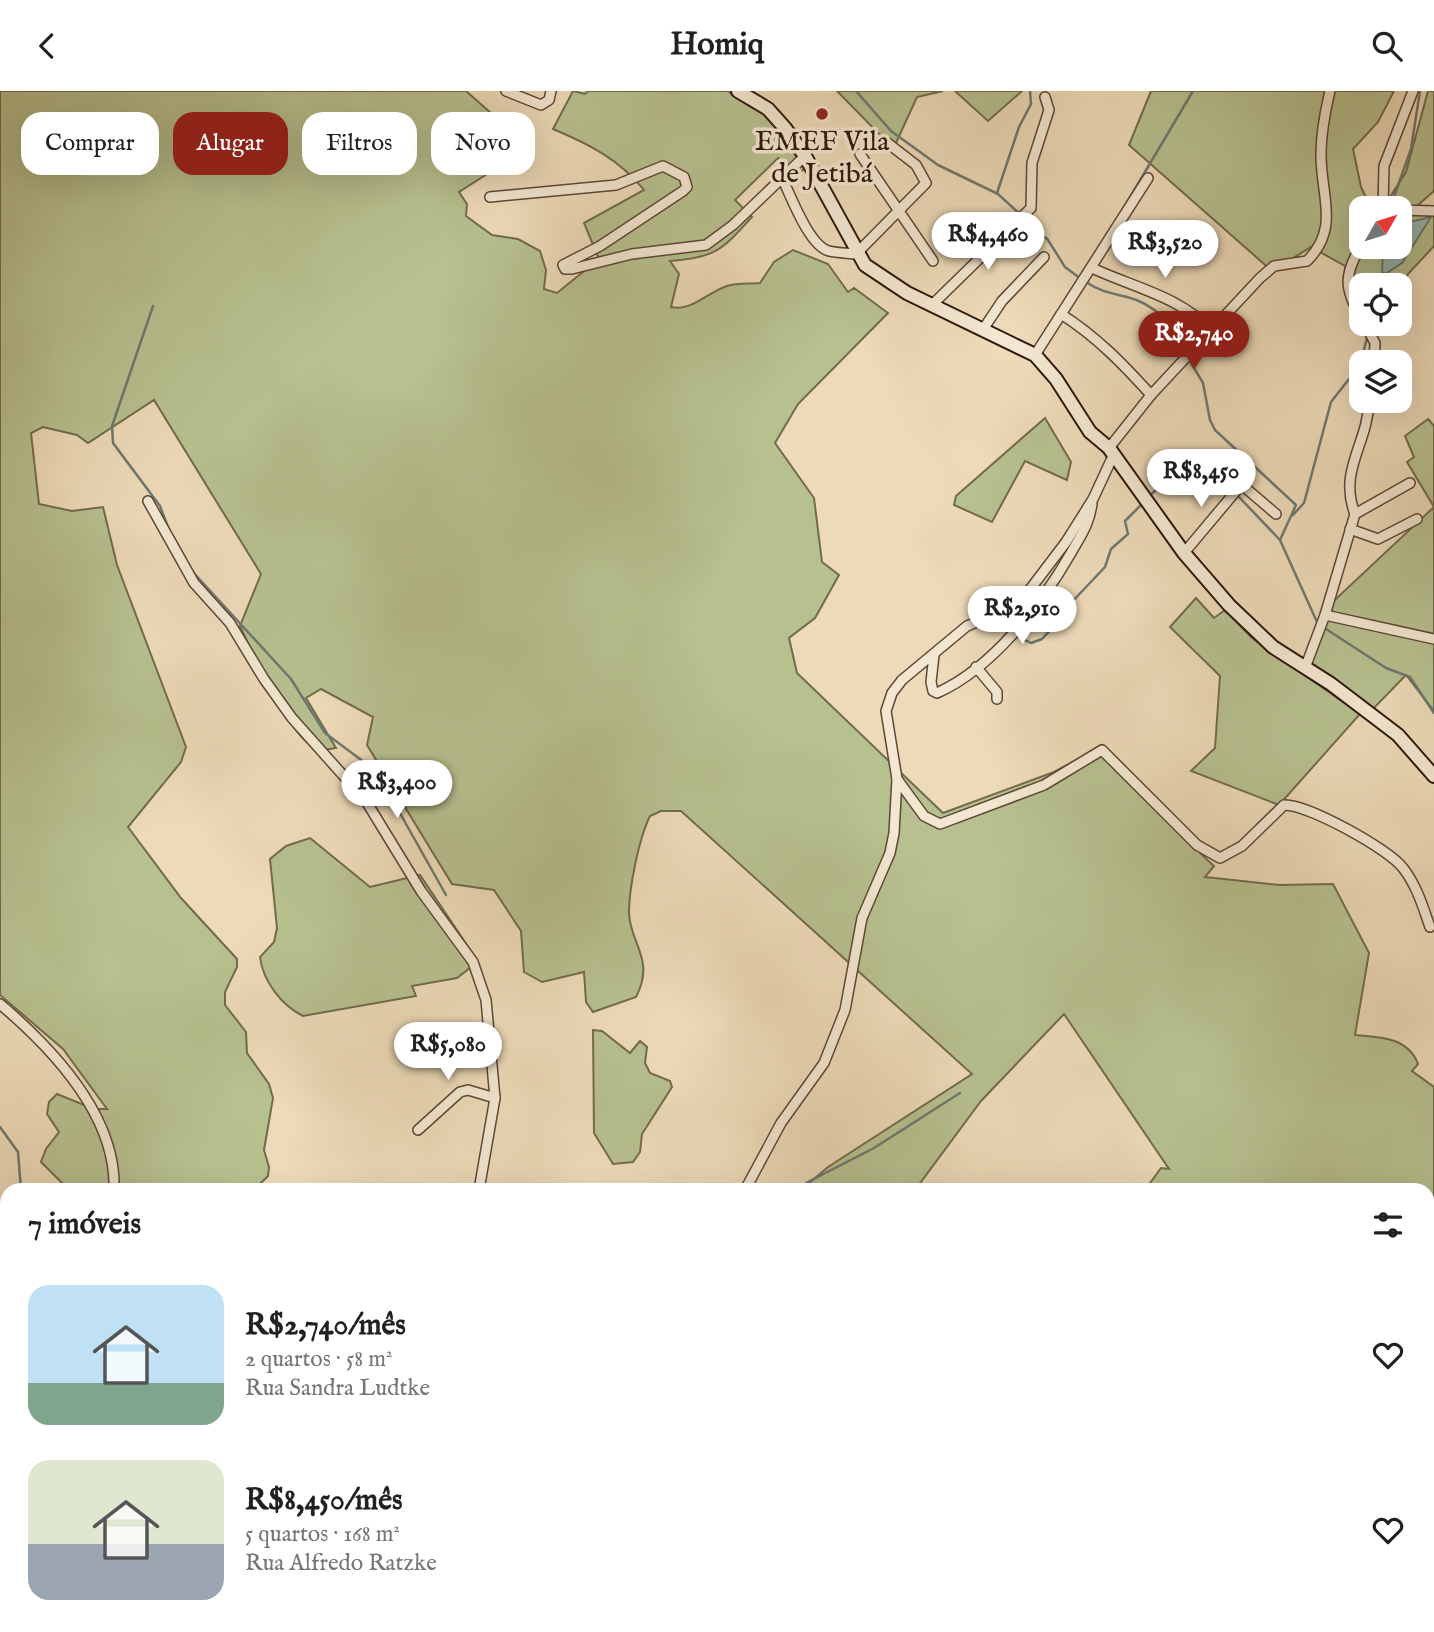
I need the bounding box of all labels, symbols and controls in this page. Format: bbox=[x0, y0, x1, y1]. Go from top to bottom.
text: Homiq bbox=[670, 25, 764, 66]
icon: back bbox=[28, 27, 66, 65]
icon: search bbox=[1368, 27, 1406, 65]
marker: EMEF Vila de Jetibá bbox=[814, 106, 830, 122]
chip: Comprar bbox=[21, 112, 159, 175]
chip: Alugar bbox=[173, 112, 288, 175]
chip: Filtros bbox=[302, 112, 417, 175]
chip: Novo bbox=[431, 112, 535, 175]
place label: EMEF Vila de Jetibá bbox=[755, 125, 890, 192]
north arrow bbox=[1349, 196, 1412, 259]
map controls bbox=[1349, 196, 1412, 413]
pin: R$4,460 bbox=[923, 213, 1053, 272]
text: R$4,460 bbox=[948, 220, 1028, 249]
pin: R$3,520 bbox=[1100, 221, 1230, 280]
text: R$3,520 bbox=[1127, 228, 1203, 257]
button: locate bbox=[1349, 273, 1412, 336]
pin: R$2,740 bbox=[1129, 311, 1259, 371]
text: R$2,740 bbox=[1154, 319, 1234, 348]
button: layers bbox=[1349, 350, 1412, 413]
pin: R$8,450 bbox=[1136, 449, 1266, 509]
text: R$8,450 bbox=[1163, 457, 1239, 486]
pin: R$2,910 bbox=[957, 587, 1087, 646]
text: R$2,910 bbox=[984, 594, 1060, 623]
pin: R$3,400 bbox=[332, 761, 462, 820]
text: R$3,400 bbox=[357, 768, 437, 797]
pin: R$5,080 bbox=[383, 1023, 513, 1082]
text: R$5,080 bbox=[410, 1030, 486, 1059]
text: 7 imóveis bbox=[28, 1206, 141, 1244]
icon: filters bbox=[1369, 1206, 1407, 1244]
text: R$2,740/mês bbox=[245, 1307, 406, 1345]
icon: home bbox=[84, 1313, 168, 1397]
icon: heart bbox=[1369, 1336, 1407, 1374]
text: 2 quartos · 58 m² bbox=[245, 1345, 392, 1374]
text: Rua Sandra Ludtke bbox=[245, 1374, 430, 1403]
text: R$8,450/mês bbox=[245, 1482, 402, 1520]
icon: home bbox=[84, 1488, 168, 1572]
icon: heart bbox=[1369, 1511, 1407, 1549]
text: 5 quartos · 168 m² bbox=[245, 1520, 400, 1549]
text: Rua Alfredo Ratzke bbox=[245, 1549, 437, 1578]

